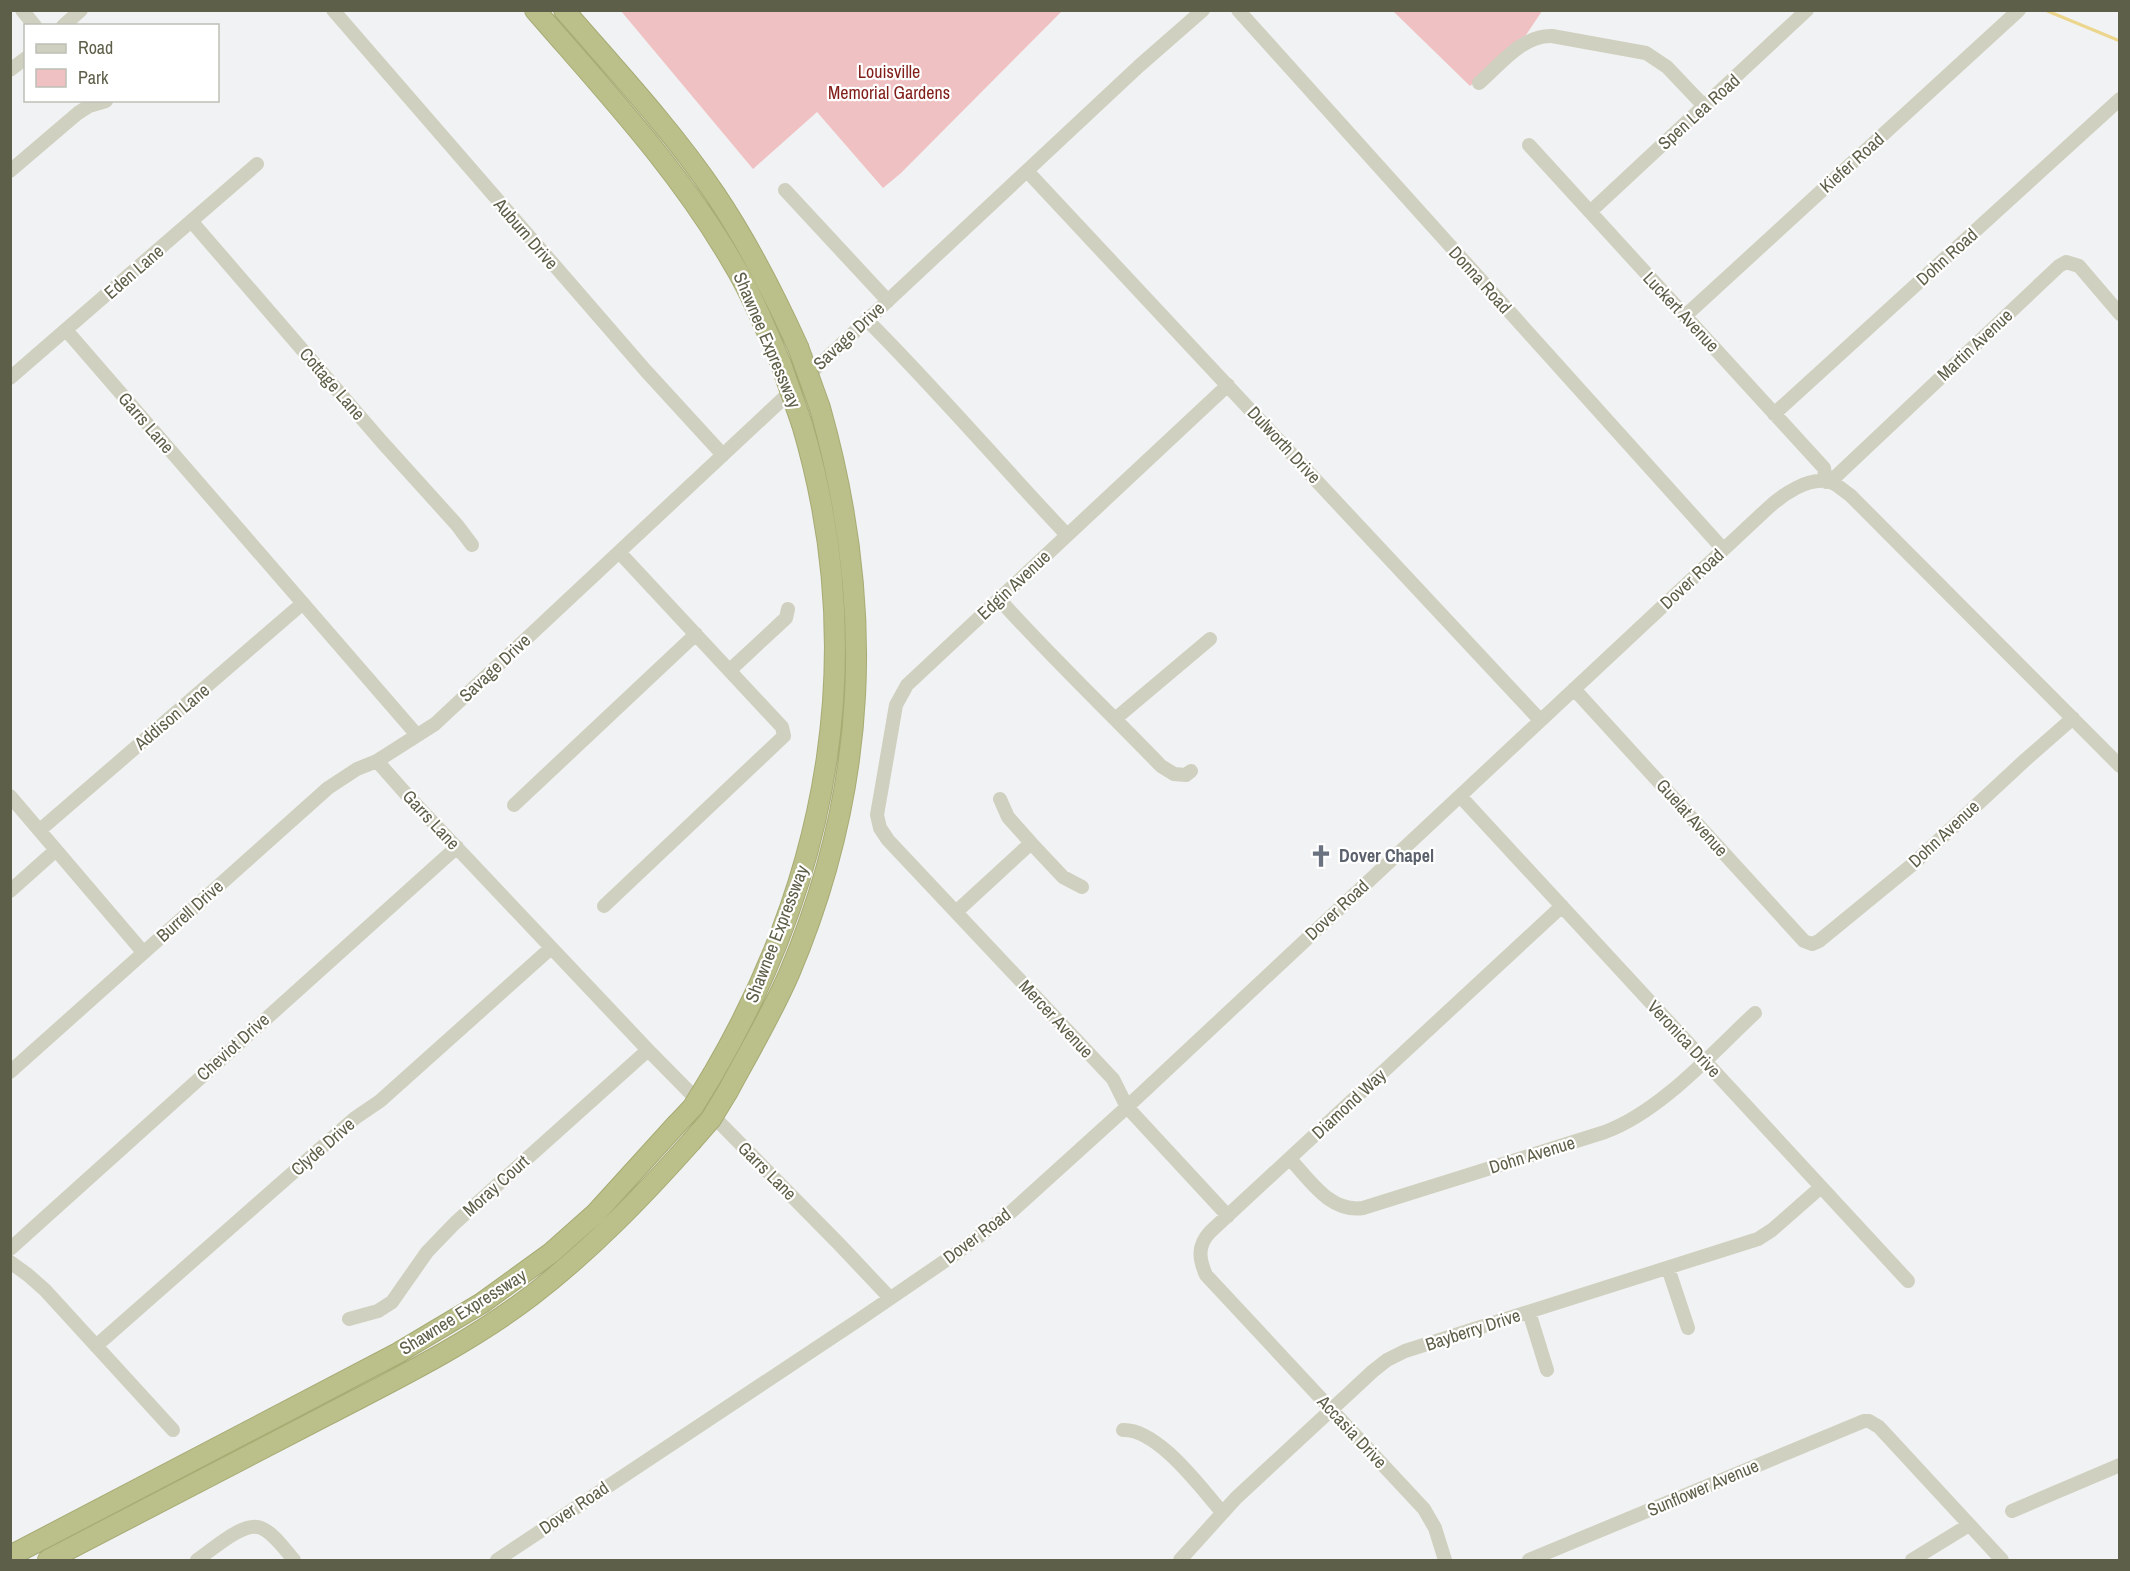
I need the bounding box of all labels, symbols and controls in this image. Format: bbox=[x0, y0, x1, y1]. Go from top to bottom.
legend bbox=[24, 24, 219, 102]
text: Road bbox=[78, 35, 113, 60]
park label: Louisville Memorial Gardens bbox=[828, 59, 950, 105]
text: Park bbox=[78, 65, 109, 90]
street label: Spen Lea Road bbox=[1652, 68, 1745, 155]
street label: Kiefer Road bbox=[1814, 127, 1889, 198]
street label: Auburn Drive bbox=[488, 192, 564, 275]
street label: Dohn Road bbox=[1911, 222, 1983, 291]
street label: Eden Lane bbox=[99, 239, 169, 304]
street label: Donna Road bbox=[1443, 241, 1517, 319]
street label: Luckert Avenue bbox=[1638, 266, 1725, 357]
street label: Shawnee Expressway bbox=[728, 268, 808, 412]
street label: Savage Drive bbox=[807, 296, 890, 375]
street label: Martin Avenue bbox=[1931, 303, 2018, 386]
street label: Cottage Lane bbox=[294, 342, 371, 425]
street label: Garrs Lane bbox=[113, 387, 180, 459]
street label: Dulworth Drive bbox=[1242, 400, 1327, 489]
street label: Dover Road bbox=[1654, 543, 1729, 615]
street label: Edgin Avenue bbox=[972, 544, 1056, 625]
street label: Savage Drive bbox=[453, 628, 536, 707]
street label: Addison Lane bbox=[128, 678, 215, 756]
street label: Guelat Avenue bbox=[1651, 773, 1734, 862]
street label: Garrs Lane bbox=[397, 784, 466, 855]
street label: Dohn Avenue bbox=[1903, 794, 1985, 873]
church icon: Dover Chapel bbox=[1308, 843, 1334, 869]
place label: Dover Chapel bbox=[1339, 843, 1434, 868]
street label: Shawnee Expressway bbox=[739, 861, 814, 1006]
street label: Burrell Drive bbox=[151, 874, 229, 947]
street label: Dover Road bbox=[1299, 874, 1374, 946]
street label: Mercer Avenue bbox=[1013, 974, 1099, 1063]
street label: Veronica Drive bbox=[1642, 994, 1727, 1083]
street label: Cheviot Drive bbox=[191, 1007, 275, 1086]
street label: Diamond Way bbox=[1306, 1062, 1392, 1144]
street label: Clyde Drive bbox=[285, 1112, 360, 1181]
street label: Dohn Avenue bbox=[1486, 1130, 1578, 1179]
street label: Garrs Lane bbox=[732, 1136, 802, 1206]
street label: Moray Court bbox=[457, 1149, 534, 1222]
street label: Dover Road bbox=[938, 1202, 1016, 1269]
street label: Shawnee Expressway bbox=[395, 1262, 531, 1361]
street label: Bayberry Drive bbox=[1422, 1302, 1524, 1357]
street label: Accasia Drive bbox=[1311, 1389, 1393, 1474]
street label: Sunflower Avenue bbox=[1643, 1453, 1762, 1522]
street label: Dover Road bbox=[534, 1475, 613, 1540]

